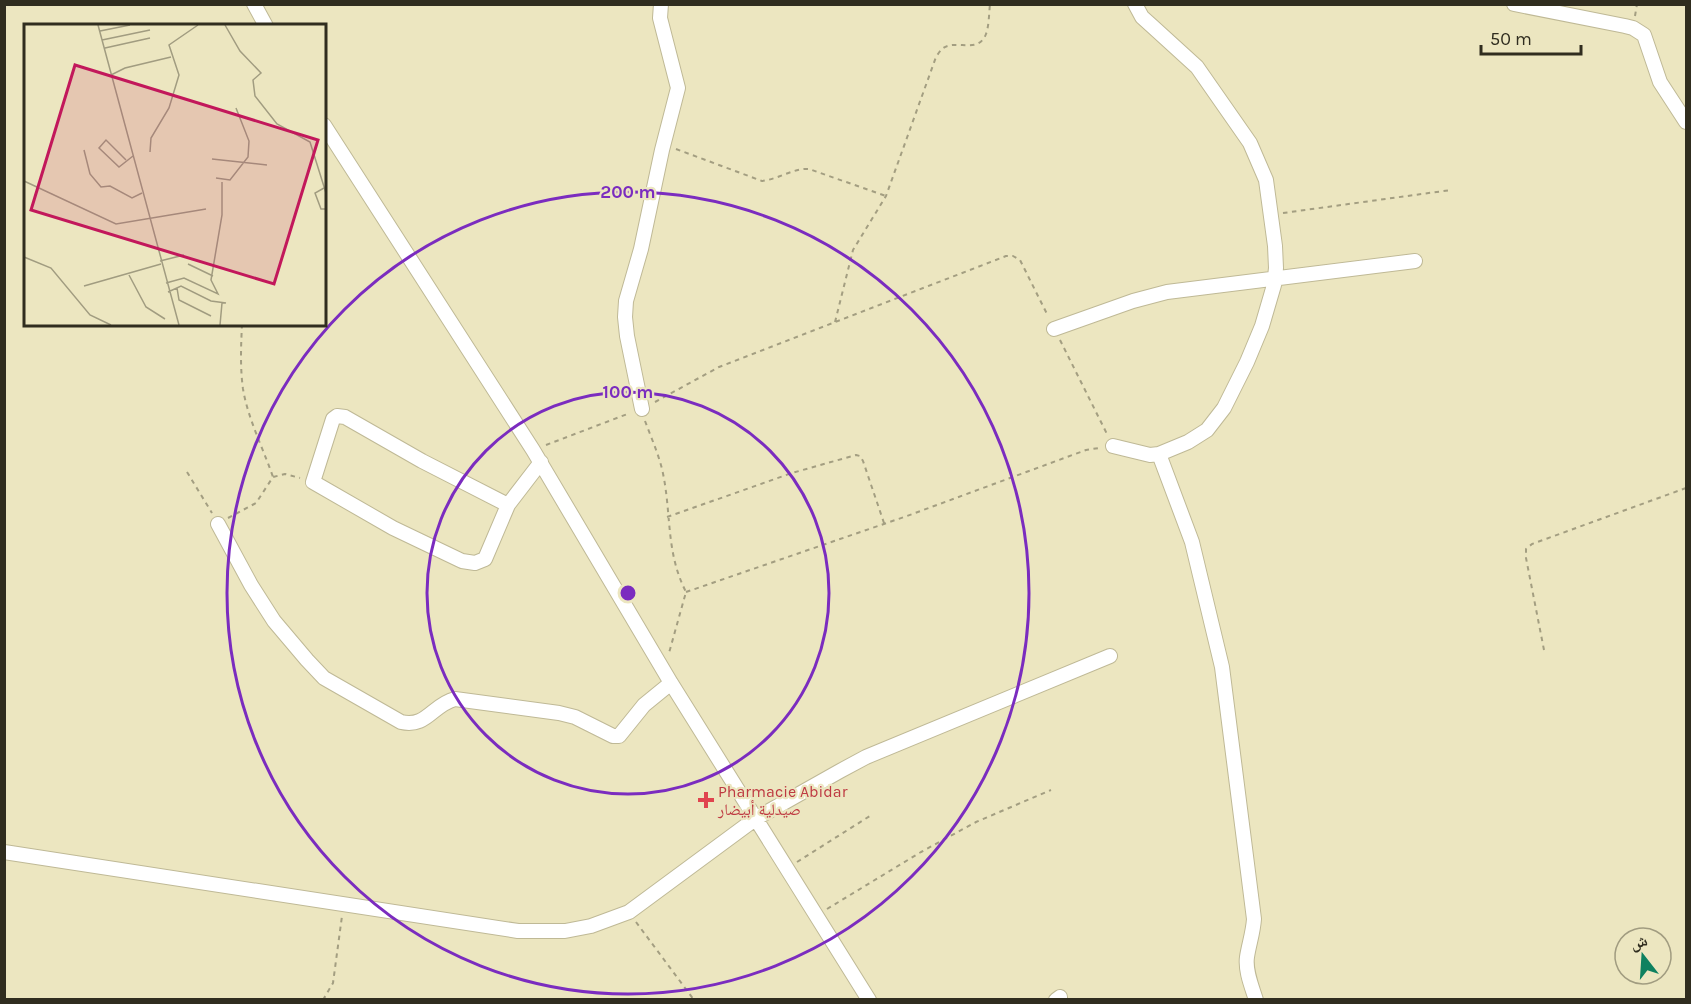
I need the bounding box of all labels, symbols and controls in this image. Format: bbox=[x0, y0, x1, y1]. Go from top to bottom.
scale bar bbox=[1481, 18, 1582, 56]
inset map bbox=[24, 24, 326, 326]
text: 50 m bbox=[1490, 28, 1532, 50]
text: 200 m bbox=[600, 181, 656, 203]
text: 100 m bbox=[603, 381, 653, 403]
centre of rings bbox=[618, 583, 638, 603]
place label: Pharmacie Abidar صيدلية أبيضار bbox=[717, 782, 848, 819]
marker: Pharmacie Abidar صيدلية أبيضار bbox=[699, 793, 713, 807]
north arrow bbox=[1613, 926, 1673, 986]
text: ش bbox=[1628, 931, 1650, 954]

